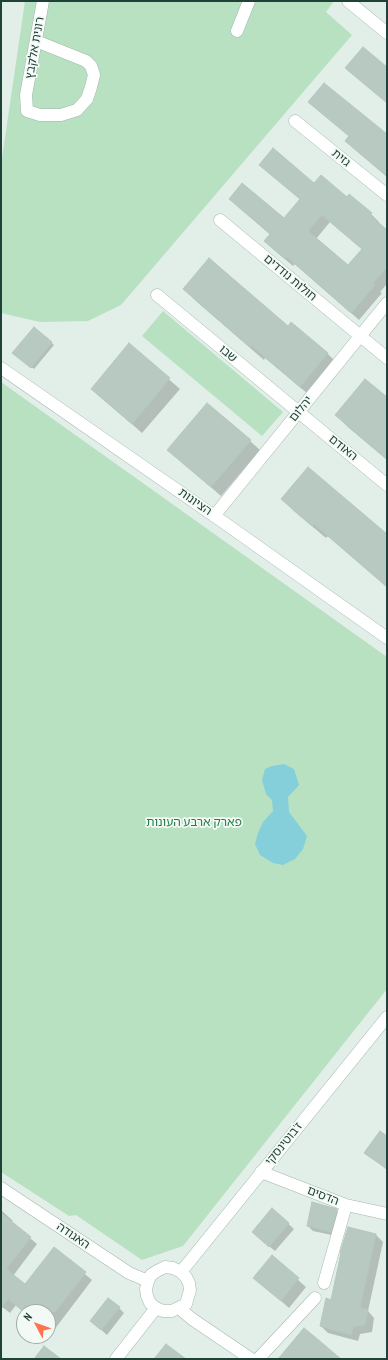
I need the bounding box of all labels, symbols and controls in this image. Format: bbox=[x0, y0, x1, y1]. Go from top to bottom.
street label: רונית אלקבץ bbox=[22, 16, 48, 80]
street label: גזית bbox=[329, 146, 353, 170]
street label: חולות נודדים bbox=[261, 252, 319, 304]
street label: שבו bbox=[216, 342, 240, 366]
street label: יהלום bbox=[286, 393, 316, 425]
street label: האודם bbox=[326, 432, 360, 464]
street label: הציונות bbox=[176, 485, 214, 519]
park label: פארק ארבע העונות bbox=[146, 816, 242, 830]
street label: ז'בוטינסקי bbox=[262, 1120, 306, 1168]
street label: הדסים bbox=[305, 1183, 341, 1209]
street label: האגודה bbox=[54, 1220, 92, 1252]
north arrow bbox=[16, 1304, 56, 1344]
text: N bbox=[20, 1310, 35, 1324]

